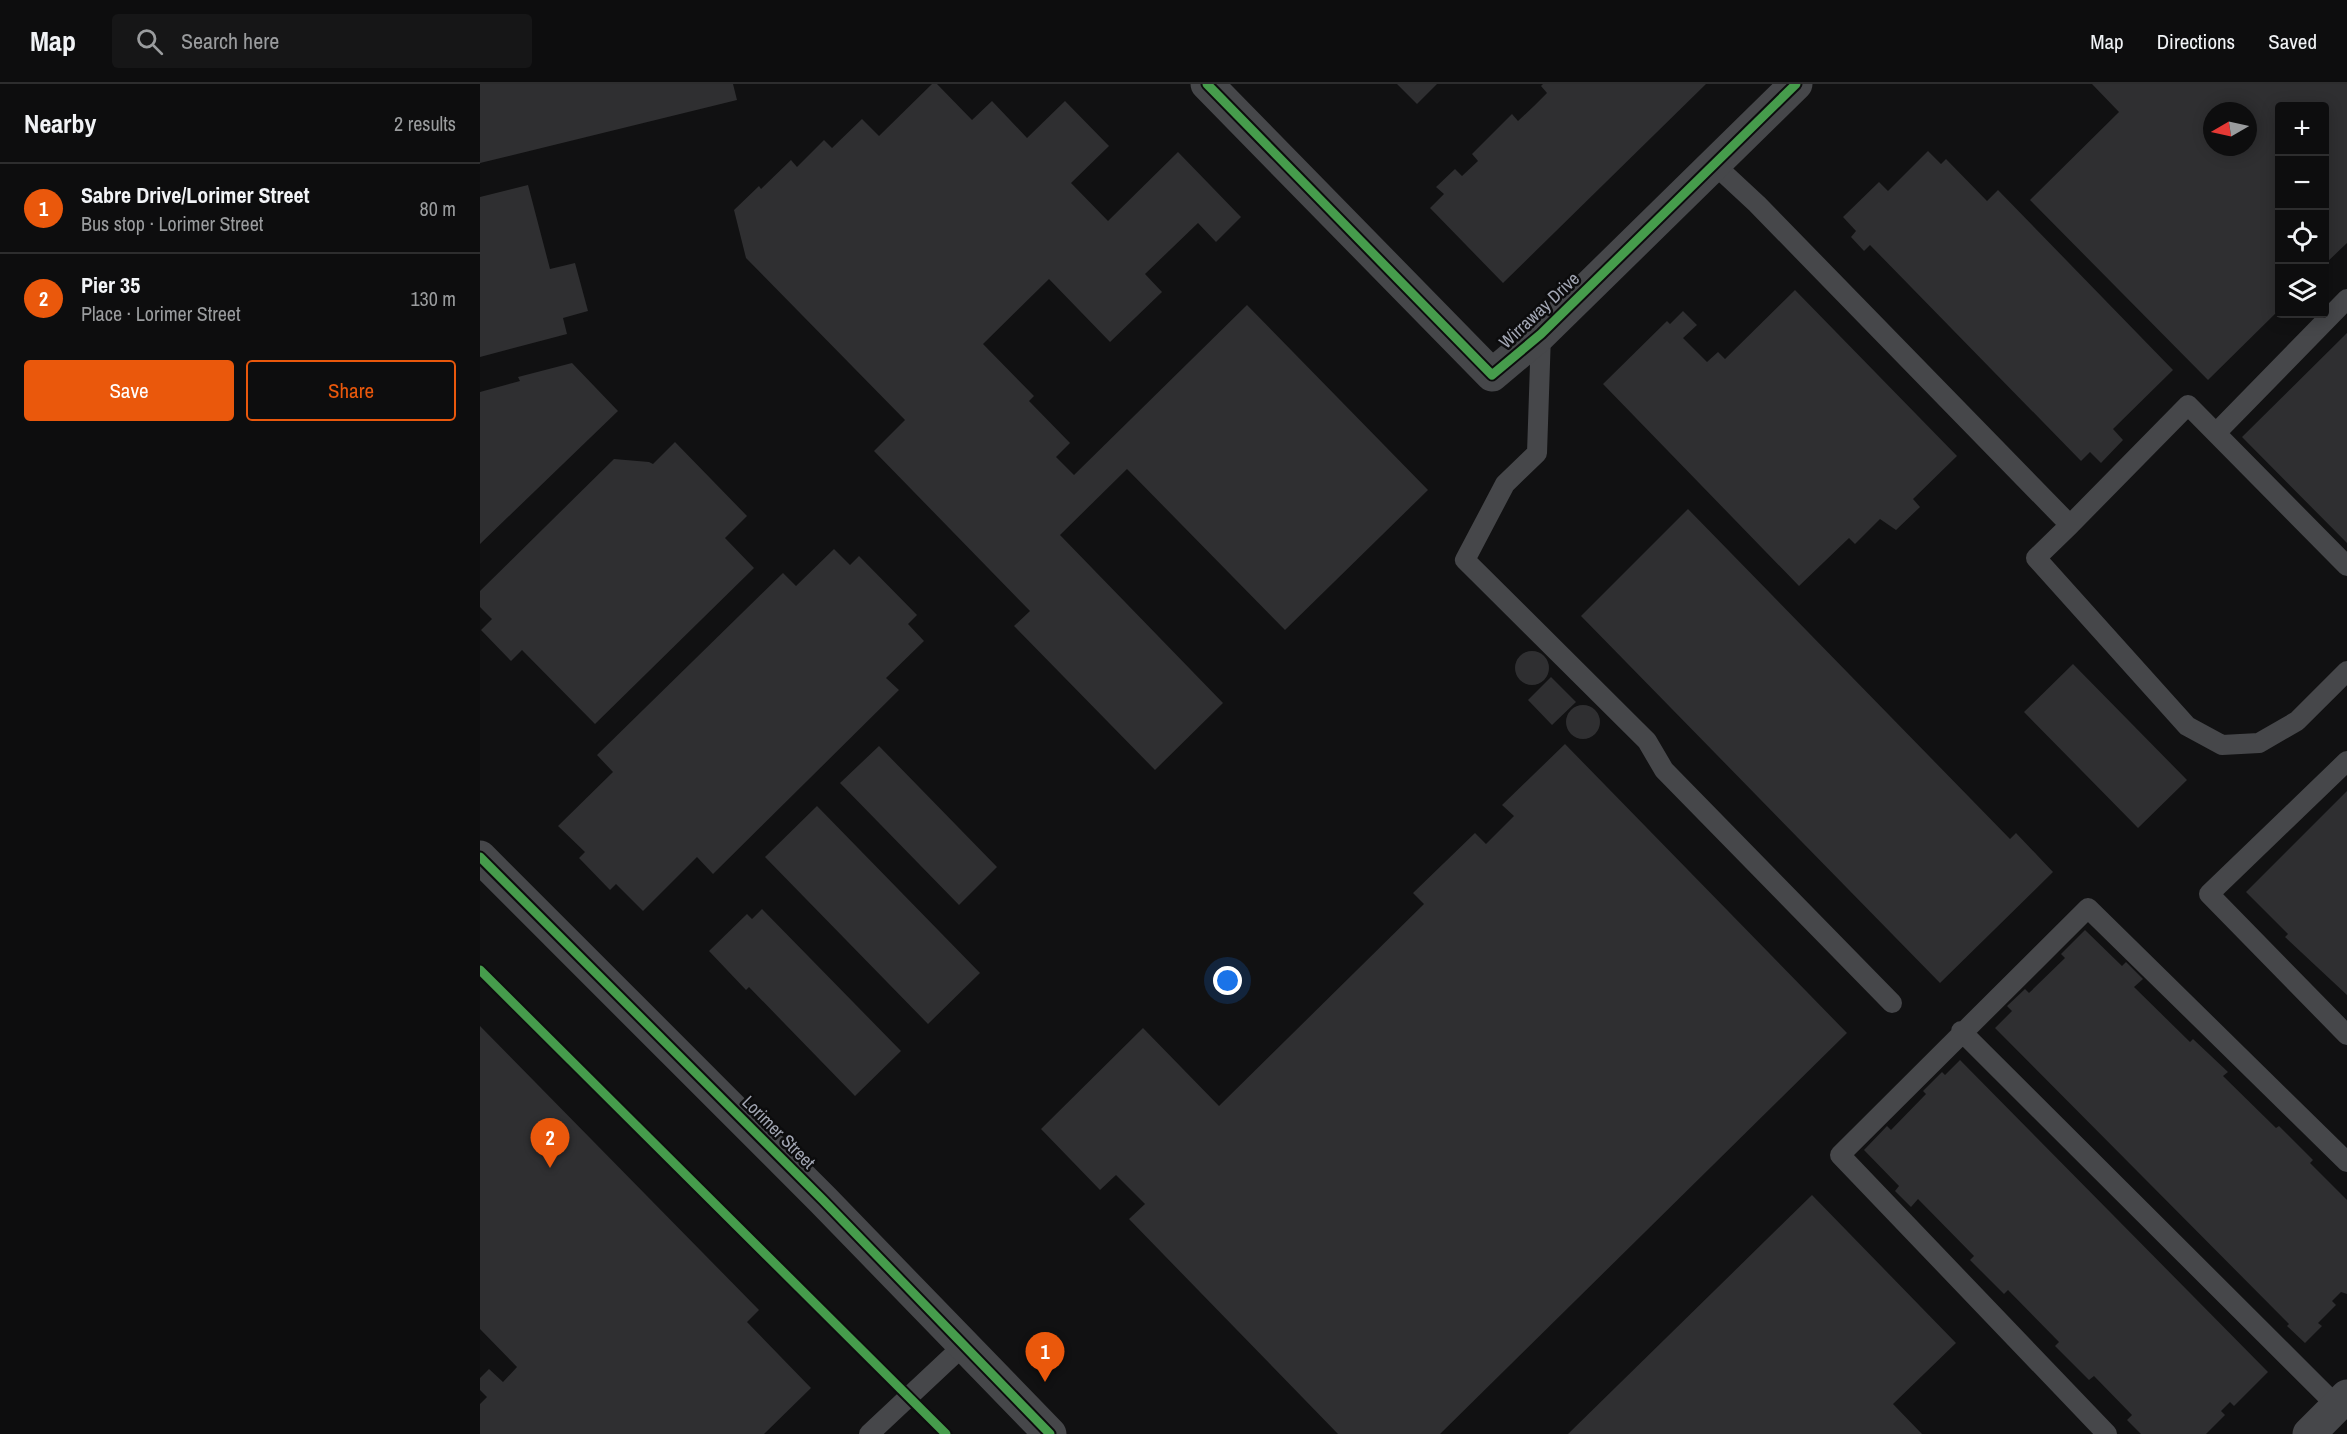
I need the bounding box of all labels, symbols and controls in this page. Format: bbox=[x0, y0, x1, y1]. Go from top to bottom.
search box bbox=[112, 14, 532, 68]
text: Map bbox=[30, 22, 76, 60]
icon: search bbox=[133, 25, 166, 58]
text: Search here bbox=[181, 26, 279, 56]
text: Map bbox=[2090, 27, 2124, 56]
text: Directions bbox=[2157, 27, 2235, 56]
text: Saved bbox=[2268, 27, 2317, 56]
north arrow bbox=[2203, 102, 2257, 156]
map controls bbox=[2275, 102, 2329, 318]
button: + bbox=[2275, 102, 2329, 156]
text: Nearby bbox=[24, 106, 96, 141]
text: 2 results bbox=[394, 110, 456, 137]
button: − bbox=[2275, 156, 2329, 210]
text: Sabre Drive/Lorimer Street bbox=[81, 180, 310, 210]
text: 1 bbox=[39, 195, 48, 222]
text: 80 m bbox=[420, 195, 456, 222]
text: Bus stop · Lorimer Street bbox=[81, 210, 263, 237]
button: locate bbox=[2275, 210, 2329, 264]
button: layers bbox=[2275, 264, 2329, 318]
street label: Wirraway Drive bbox=[1493, 266, 1585, 354]
text: Pier 35 bbox=[81, 270, 140, 300]
text: 2 bbox=[39, 285, 48, 312]
text: 130 m bbox=[410, 285, 456, 312]
text: Place · Lorimer Street bbox=[81, 300, 241, 327]
button: Save bbox=[24, 360, 234, 421]
button: Share bbox=[246, 360, 456, 421]
your location bbox=[1213, 966, 1242, 995]
street label: Lorimer Street bbox=[737, 1090, 821, 1174]
pin: 2 bbox=[530, 1118, 570, 1168]
pin: 1 bbox=[1026, 1332, 1064, 1382]

